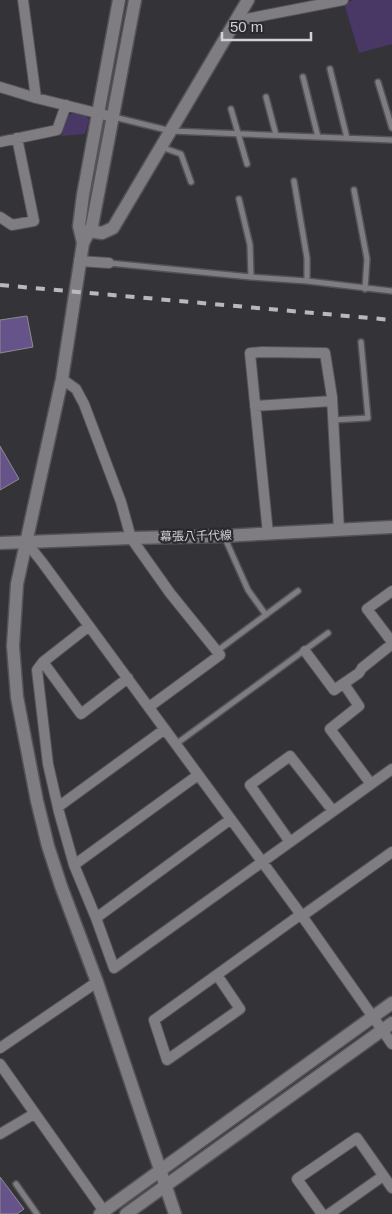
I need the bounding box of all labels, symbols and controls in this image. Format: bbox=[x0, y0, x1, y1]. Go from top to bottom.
scale bar bbox=[222, 10, 311, 42]
text: 50 m bbox=[230, 18, 263, 35]
street label: 幕張八千代線 bbox=[160, 528, 232, 544]

